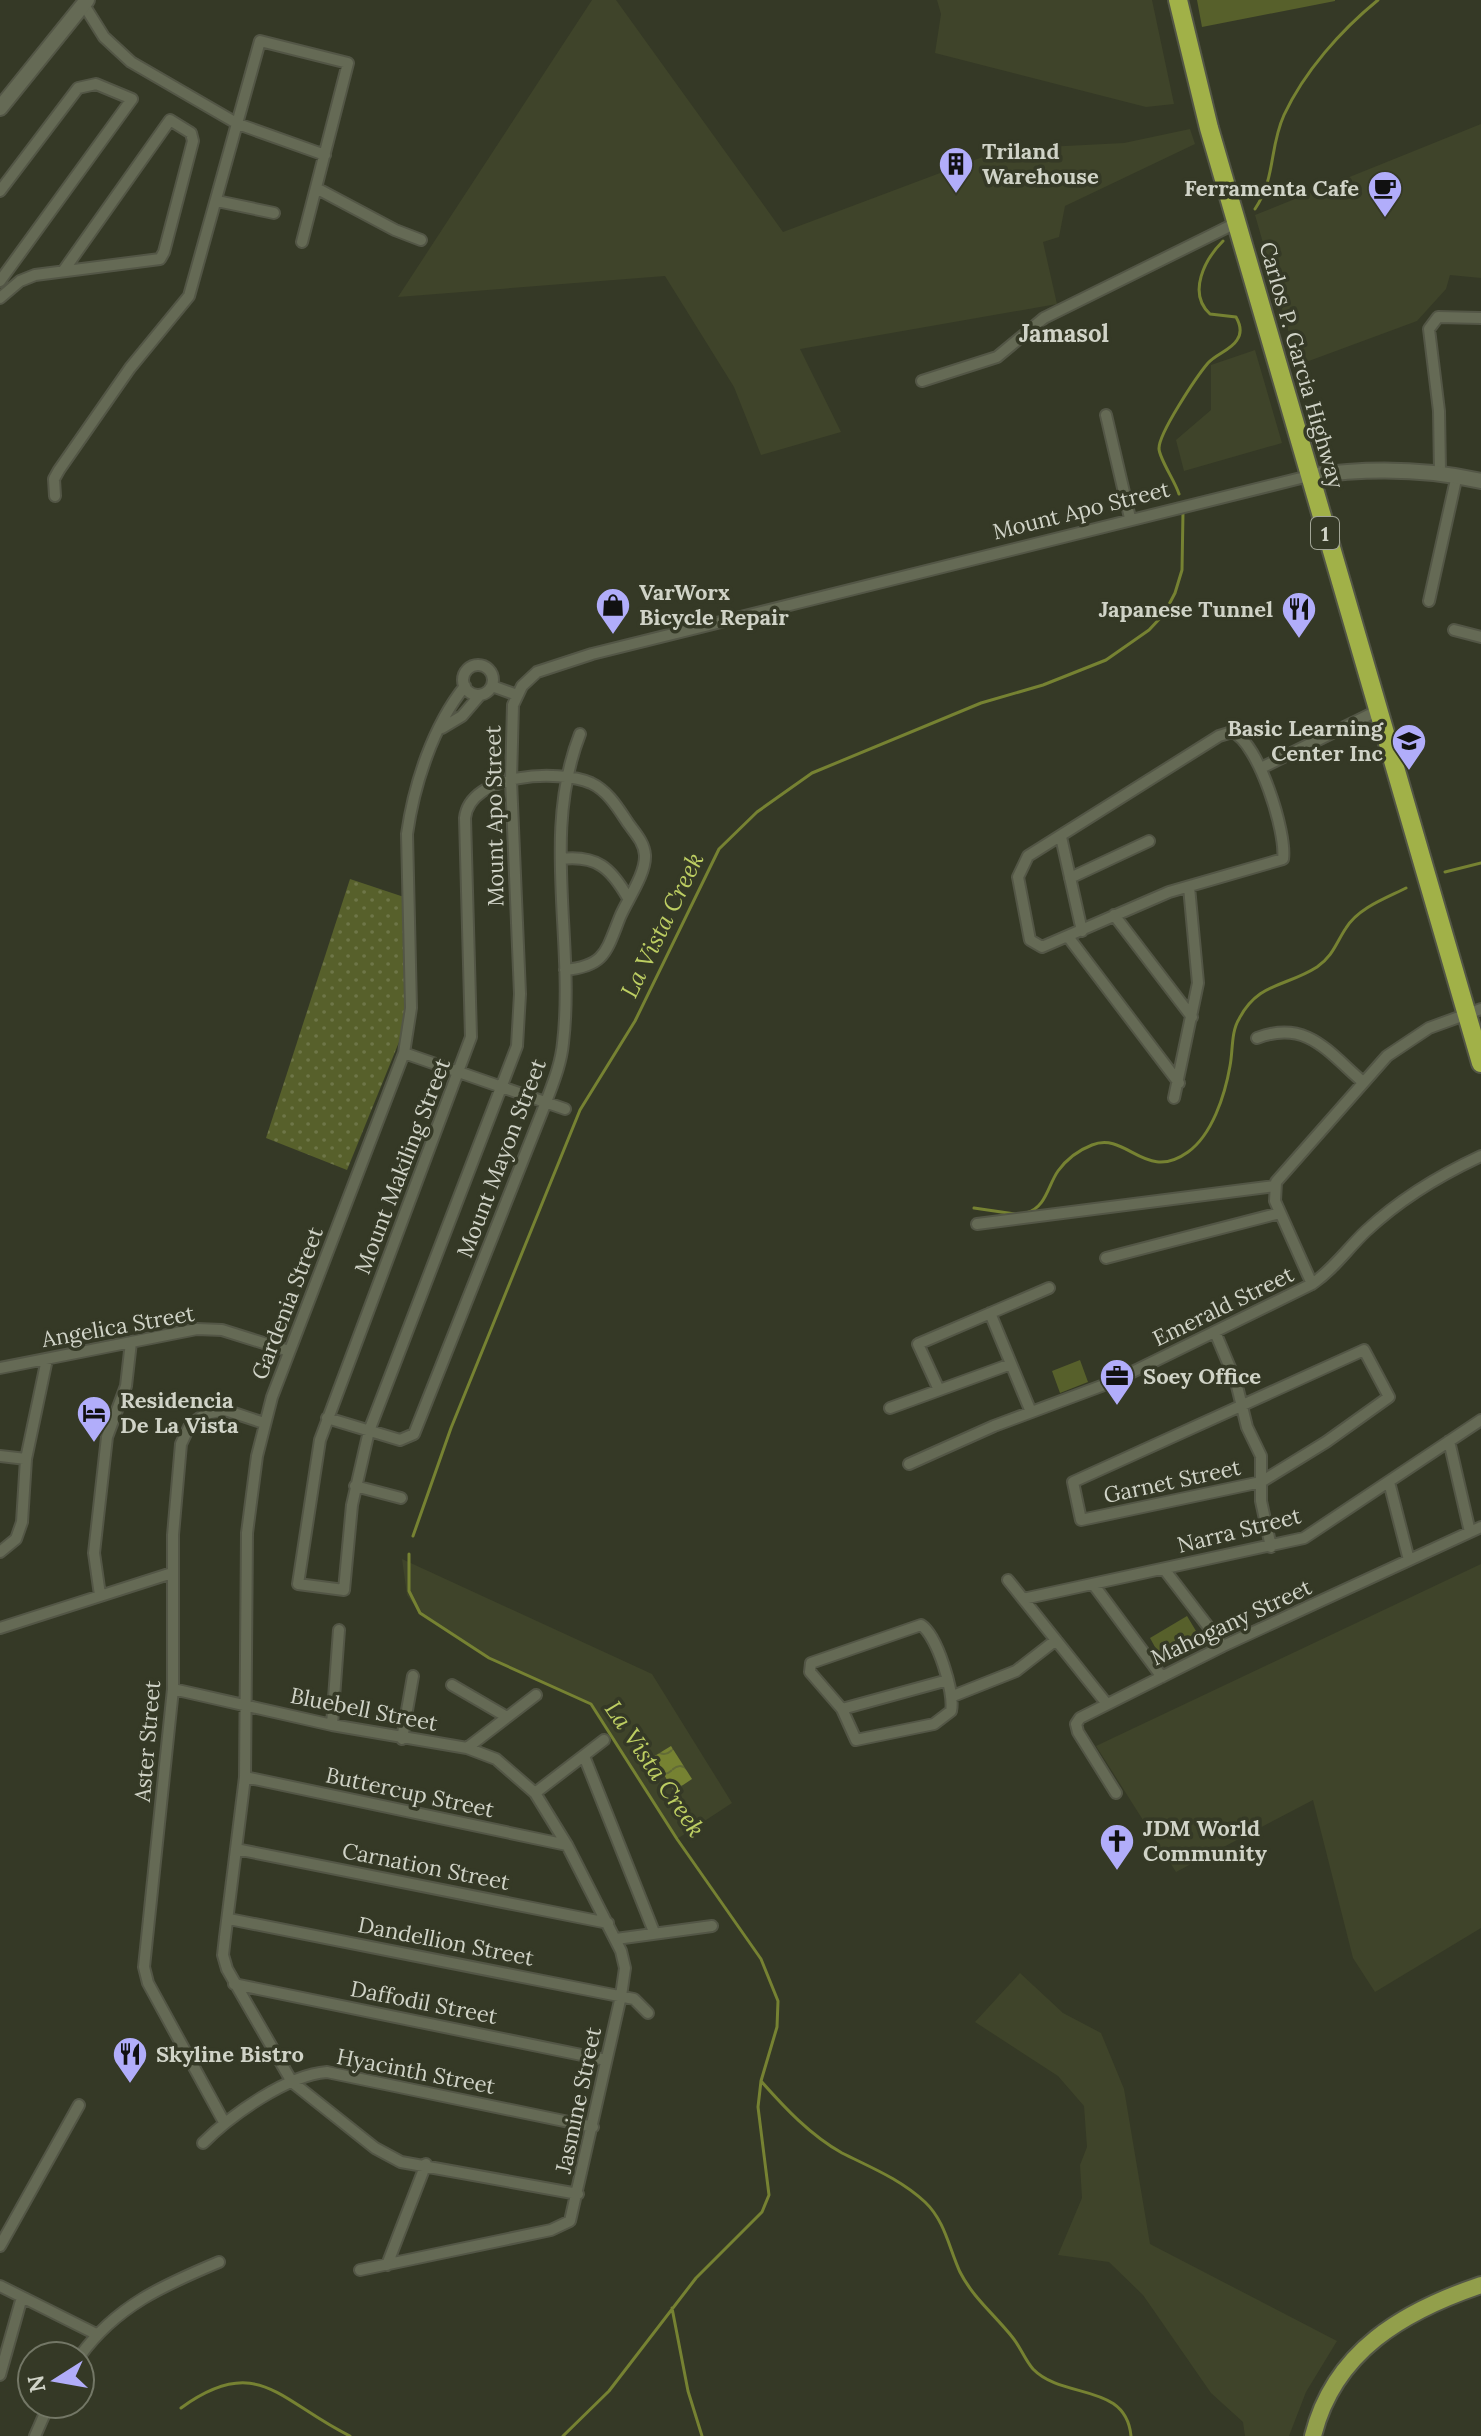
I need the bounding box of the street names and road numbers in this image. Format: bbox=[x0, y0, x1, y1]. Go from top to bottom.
street label: Carlos P. Garcia Highway bbox=[1253, 238, 1351, 492]
street label: Mount Apo Street bbox=[990, 474, 1173, 546]
road number: 1 bbox=[1311, 517, 1339, 549]
street label: Mount Apo Street bbox=[478, 725, 510, 907]
street label: Mount Makiling Street bbox=[348, 1054, 456, 1278]
street label: Mount Mayon Street bbox=[450, 1054, 552, 1261]
street label: Gardenia Street bbox=[245, 1222, 329, 1383]
street label: Emerald Street bbox=[1148, 1260, 1298, 1352]
street label: Angelica Street bbox=[39, 1299, 197, 1353]
street label: Garnet Street bbox=[1101, 1453, 1244, 1509]
street label: Narra Street bbox=[1174, 1501, 1304, 1559]
street label: Mahogany Street bbox=[1146, 1572, 1316, 1671]
street label: Aster Street bbox=[128, 1678, 166, 1804]
street label: Bluebell Street bbox=[288, 1681, 440, 1737]
street label: Buttercup Street bbox=[323, 1760, 497, 1824]
street label: Carnation Street bbox=[340, 1836, 513, 1896]
street label: Dandellion Street bbox=[356, 1910, 537, 1972]
street label: Daffodil Street bbox=[348, 1974, 500, 2030]
street label: Jasmine Street bbox=[549, 2024, 607, 2177]
street label: Hyacinth Street bbox=[334, 2042, 498, 2100]

